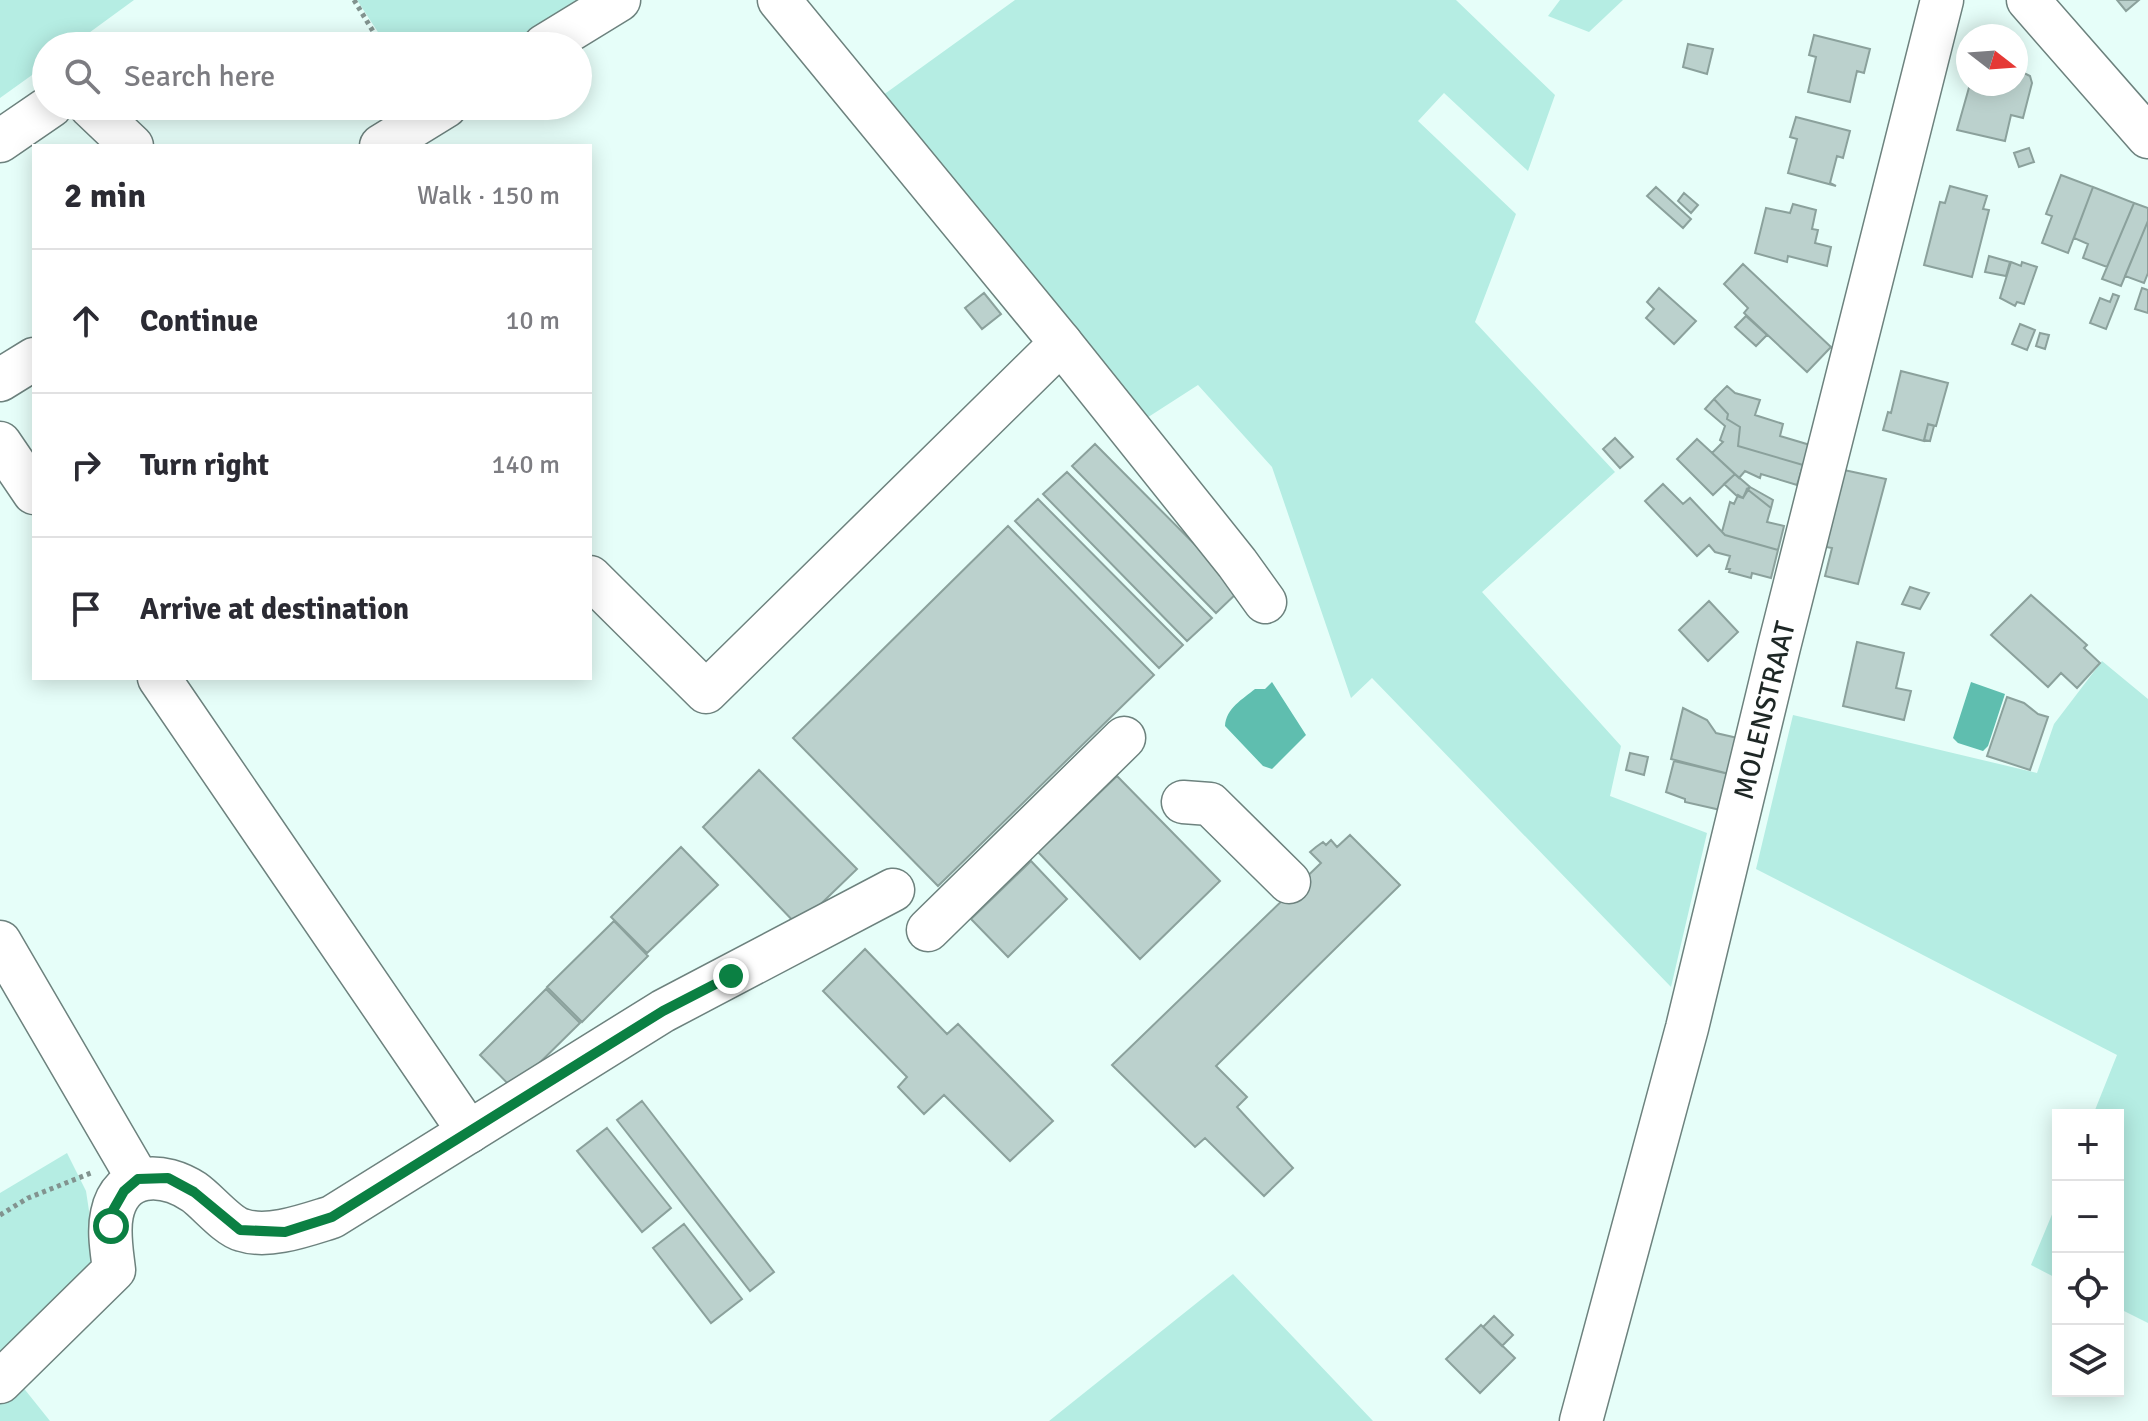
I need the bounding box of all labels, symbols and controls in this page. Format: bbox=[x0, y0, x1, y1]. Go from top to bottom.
north arrow bbox=[1956, 24, 2028, 96]
search box bbox=[32, 32, 592, 120]
icon: search bbox=[60, 54, 104, 98]
text: Search here bbox=[124, 58, 275, 95]
text: 2 min bbox=[64, 175, 146, 217]
text: Walk · 150 m bbox=[417, 180, 560, 212]
icon: ahead bbox=[64, 299, 108, 343]
text: Continue bbox=[140, 303, 258, 340]
text: 10 m bbox=[505, 305, 560, 337]
icon: right bbox=[64, 443, 108, 487]
text: Turn right bbox=[140, 447, 269, 484]
text: 140 m bbox=[491, 449, 560, 481]
icon: arrive bbox=[64, 587, 108, 631]
text: Arrive at destination bbox=[140, 591, 409, 628]
street label: MOLENSTRAAT bbox=[1727, 618, 1803, 803]
route end bbox=[713, 958, 749, 994]
map controls bbox=[2052, 1109, 2124, 1397]
button: + bbox=[2052, 1109, 2124, 1181]
button: − bbox=[2052, 1181, 2124, 1253]
route start bbox=[93, 1208, 129, 1244]
button: locate bbox=[2052, 1253, 2124, 1325]
button: layers bbox=[2052, 1325, 2124, 1397]

